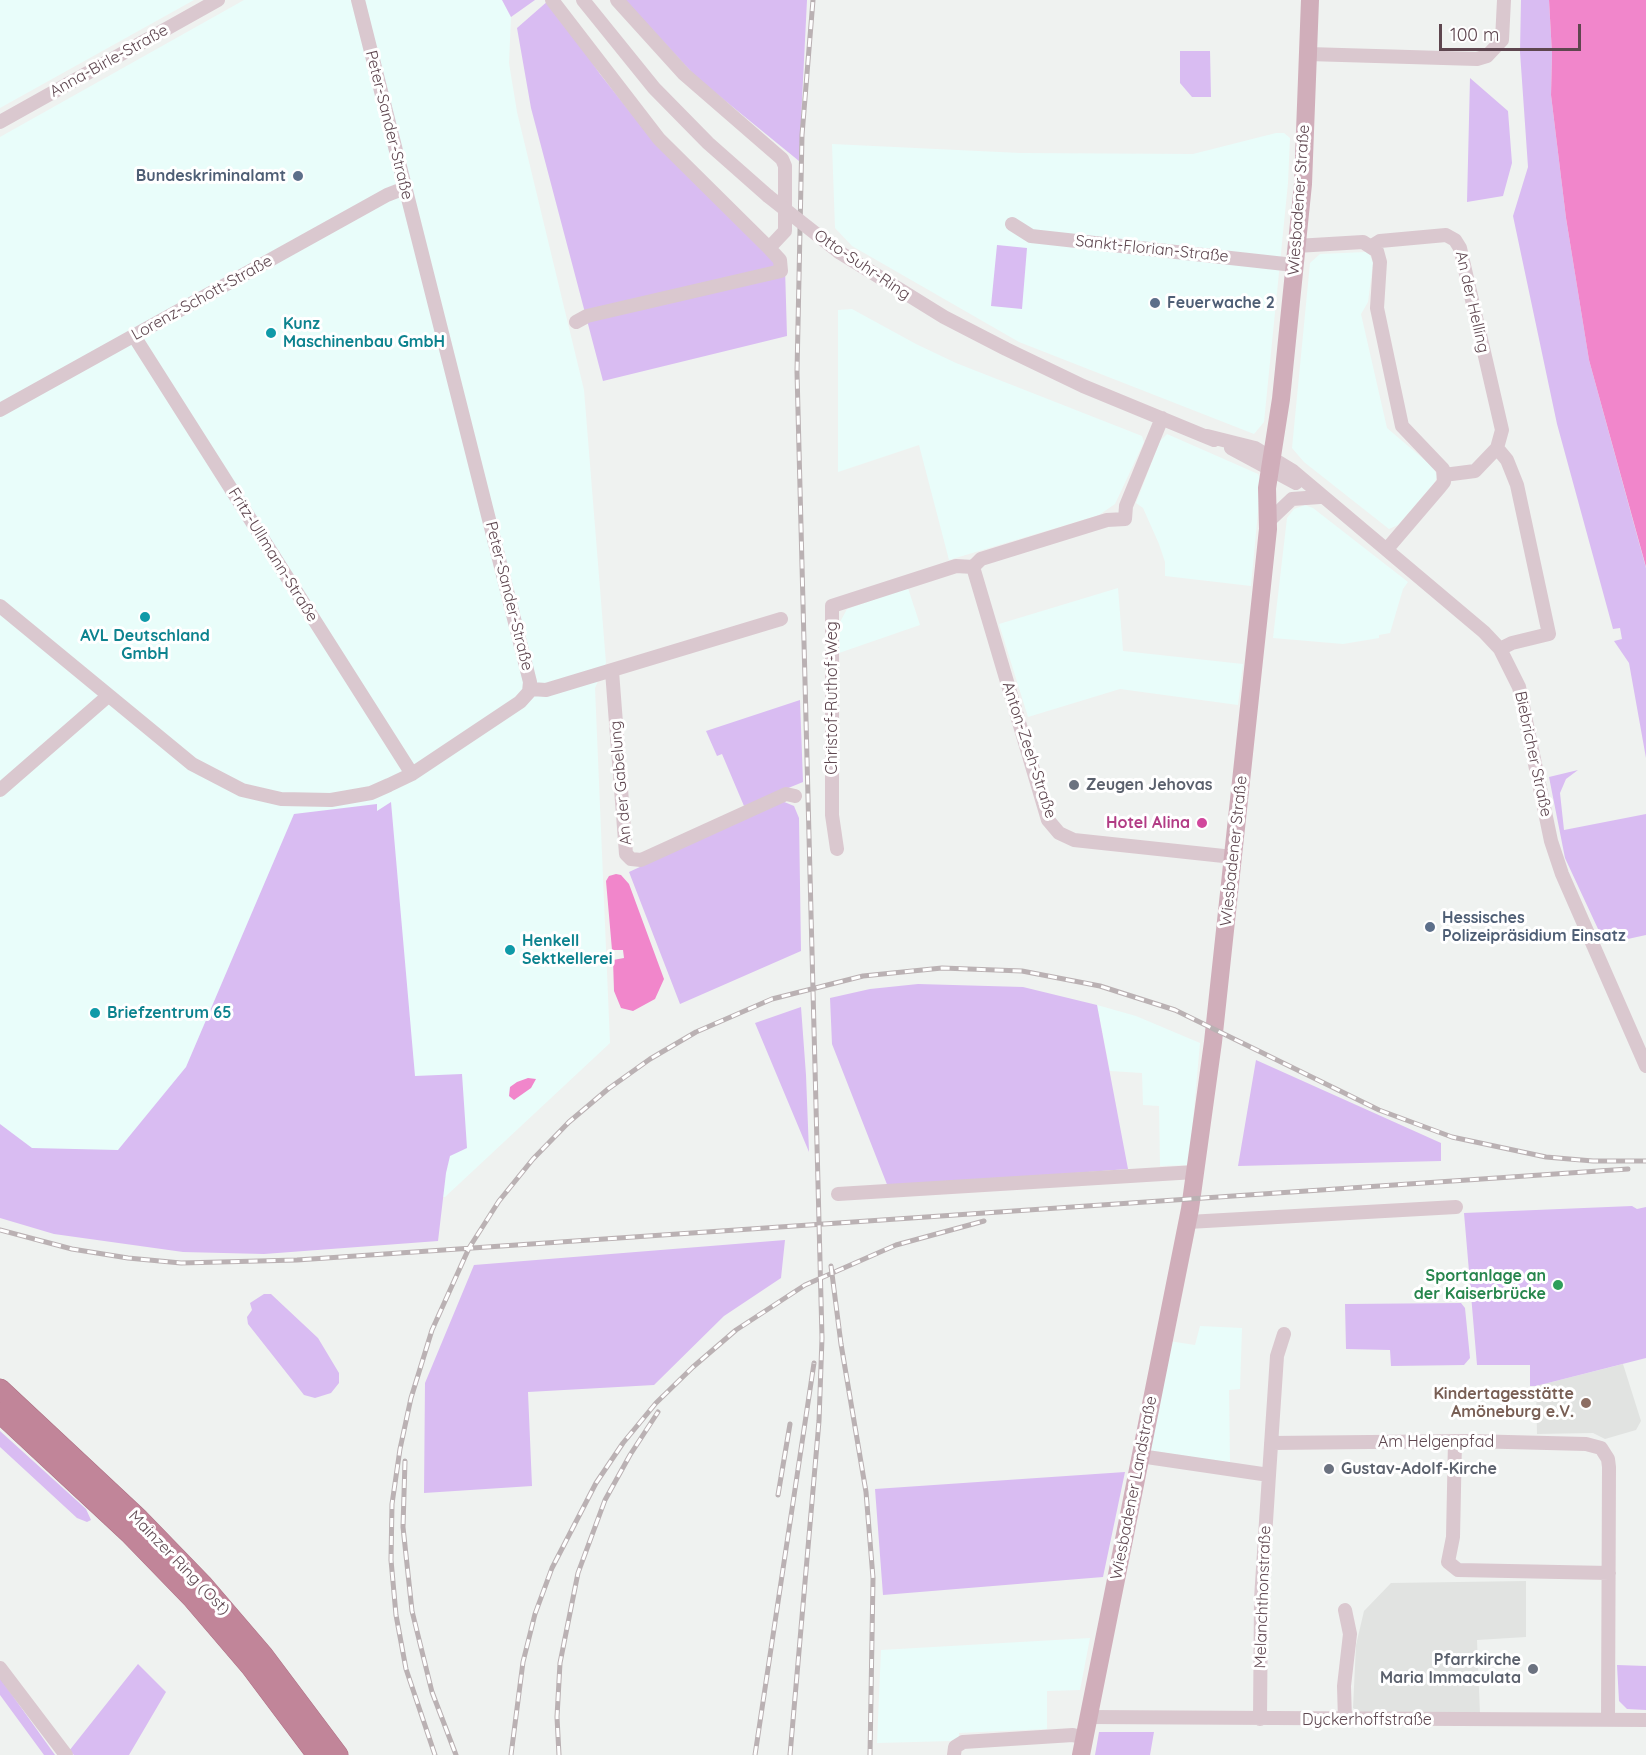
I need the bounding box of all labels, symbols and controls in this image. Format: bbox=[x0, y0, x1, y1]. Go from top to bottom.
scale bar bbox=[1442, 12, 1584, 50]
street label: Anna-Birle-Straße bbox=[46, 21, 172, 101]
text: 100 m bbox=[1450, 23, 1499, 46]
street label: Peter-Sander-Straße bbox=[361, 48, 417, 202]
street label: Wiesbadener Straße bbox=[1284, 124, 1314, 276]
place label: Bundeskriminalamt bbox=[136, 166, 286, 186]
marker: Bundeskriminalamt bbox=[291, 169, 305, 183]
street label: Otto-Suhr-Ring bbox=[810, 226, 914, 304]
street label: Sankt-Florian-Straße bbox=[1074, 231, 1230, 267]
street label: An der Helling bbox=[1451, 249, 1493, 355]
street label: Lorenz-Schott-Straße bbox=[128, 251, 276, 345]
place label: Feuerwache 2 bbox=[1167, 293, 1275, 313]
marker: Feuerwache 2 bbox=[1148, 296, 1162, 310]
place label: Kunz Maschinenbau GmbH bbox=[283, 314, 445, 352]
marker: Kunz Maschinenbau GmbH bbox=[264, 326, 278, 340]
street label: Fritz-Ullmann-Straße bbox=[224, 484, 322, 626]
street label: Peter-Sander-Straße bbox=[481, 519, 537, 673]
marker: AVL Deutschland GmbH bbox=[138, 610, 152, 624]
street label: Christof-Ruthof-Weg bbox=[822, 621, 842, 775]
place label: AVL Deutschland GmbH bbox=[80, 626, 210, 664]
street label: Anton-Zeeh-Straße bbox=[998, 679, 1060, 821]
street label: Biebricher Straße bbox=[1510, 689, 1556, 819]
street label: An der Gabelung bbox=[606, 720, 636, 846]
place label: Zeugen Jehovas bbox=[1086, 775, 1213, 795]
street label: Wiesbadener Straße bbox=[1217, 775, 1251, 927]
marker: Zeugen Jehovas bbox=[1067, 778, 1081, 792]
place label: Hotel Alina bbox=[1106, 813, 1190, 833]
marker: Hotel Alina bbox=[1195, 816, 1209, 830]
place label: Hessisches Polizeipräsidium Einsatz bbox=[1442, 908, 1626, 946]
marker: Hessisches Polizeipräsidium Einsatz bbox=[1423, 920, 1437, 934]
place label: Henkell Sektkellerei bbox=[522, 931, 613, 969]
marker: Henkell Sektkellerei bbox=[503, 943, 517, 957]
place label: Briefzentrum 65 bbox=[107, 1003, 231, 1023]
marker: Briefzentrum 65 bbox=[88, 1006, 102, 1020]
place label: Sportanlage an der Kaiserbrücke bbox=[1414, 1266, 1546, 1304]
marker: Sportanlage an der Kaiserbrücke bbox=[1551, 1278, 1565, 1292]
place label: Kindertagesstätte Amöneburg e.V. bbox=[1433, 1384, 1574, 1422]
street label: Wiesbadener Landstraße bbox=[1107, 1394, 1161, 1582]
marker: Kindertagesstätte Amöneburg e.V. bbox=[1579, 1396, 1593, 1410]
street label: Am Helgenpfad bbox=[1378, 1432, 1494, 1452]
place label: Gustav-Adolf-Kirche bbox=[1341, 1459, 1497, 1479]
marker: Gustav-Adolf-Kirche bbox=[1322, 1462, 1336, 1476]
street label: Mainzer Ring (Ost) bbox=[124, 1507, 234, 1619]
street label: Melanchthonstraße bbox=[1251, 1525, 1275, 1669]
place label: Pfarrkirche Maria Immaculata bbox=[1380, 1650, 1521, 1688]
marker: Pfarrkirche Maria Immaculata bbox=[1526, 1662, 1540, 1676]
street label: Dyckerhoffstraße bbox=[1302, 1710, 1432, 1730]

